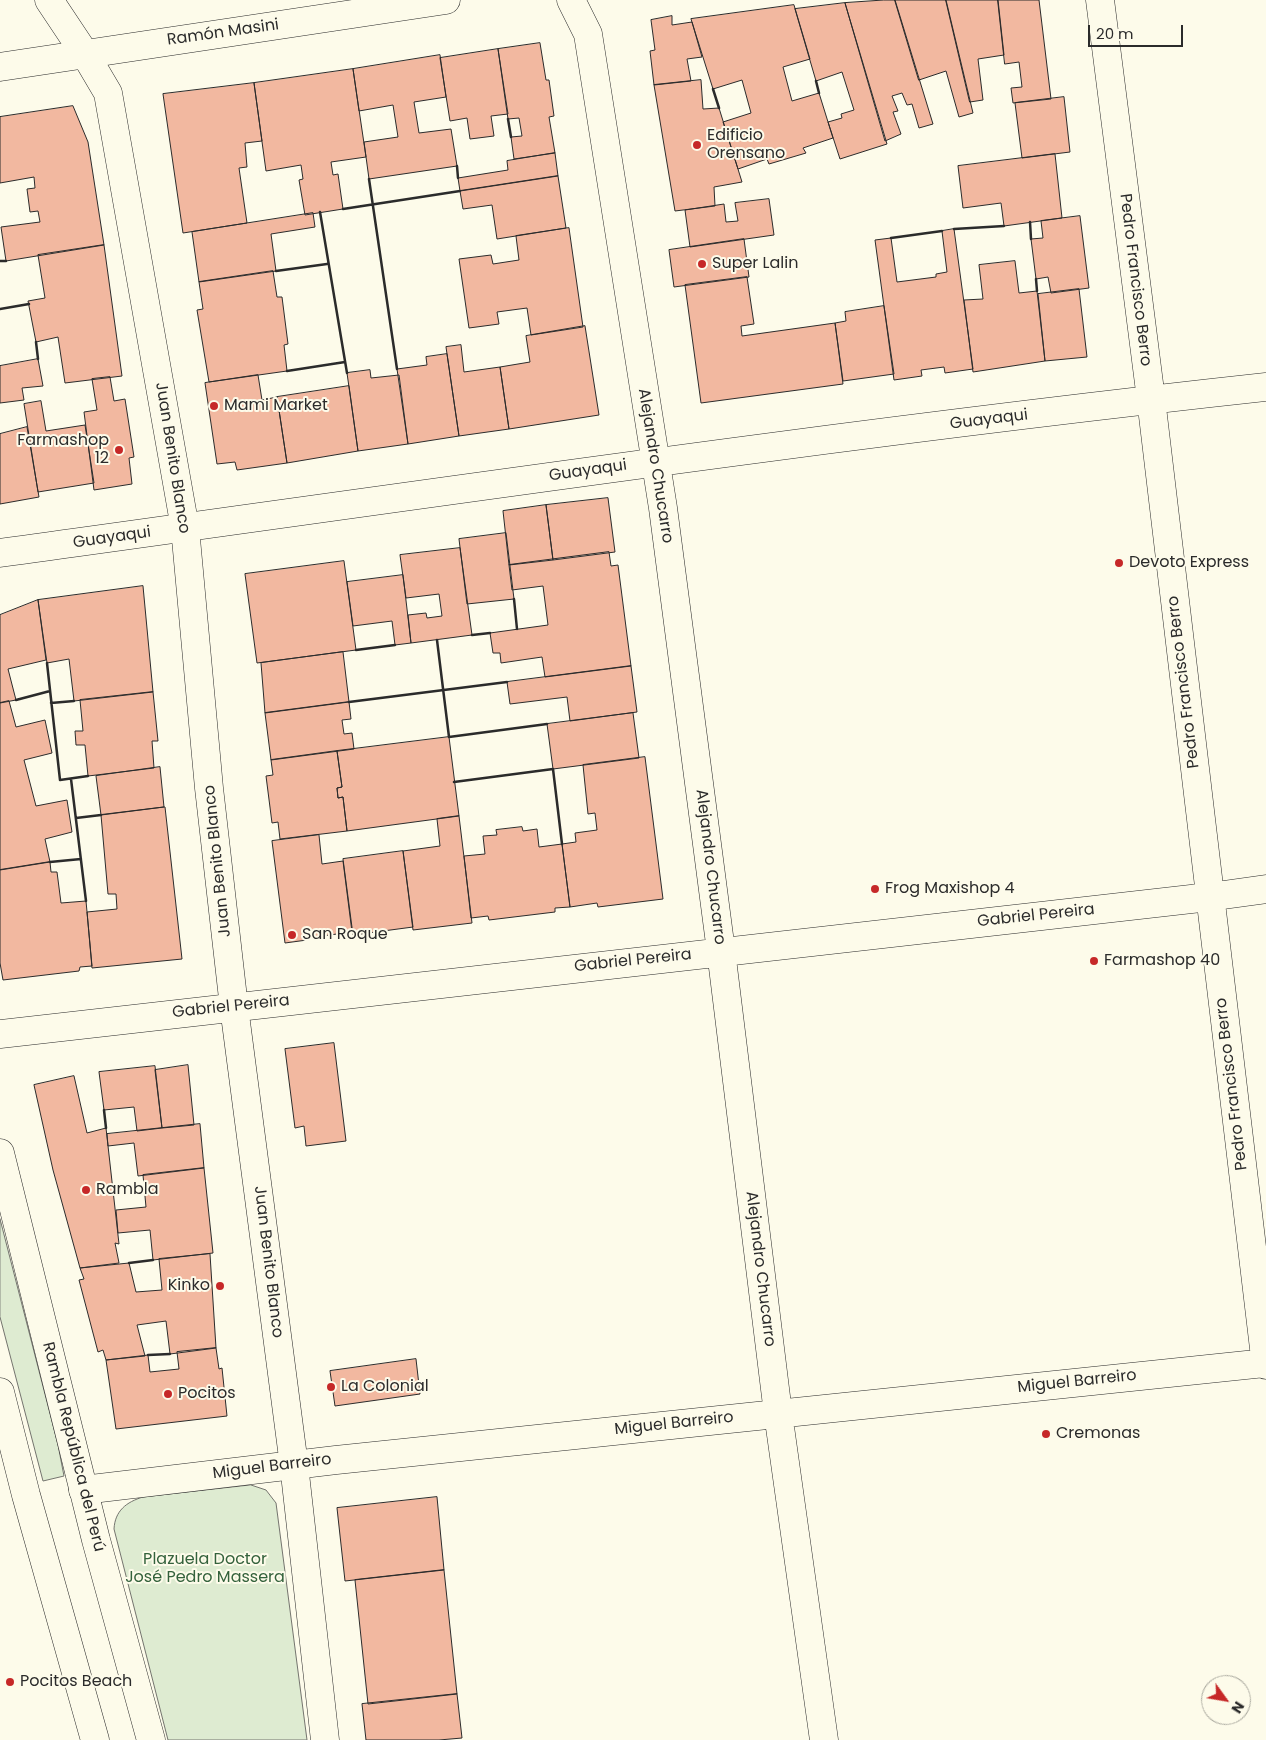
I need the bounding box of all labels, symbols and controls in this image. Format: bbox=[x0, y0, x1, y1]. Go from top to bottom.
scale bar bbox=[1091, 15, 1186, 47]
street label: Ramón Masini bbox=[166, 16, 280, 50]
text: 20 m bbox=[1096, 23, 1134, 44]
place label: Edificio Orensano bbox=[707, 126, 785, 164]
marker: Edificio Orensano bbox=[691, 139, 703, 151]
street label: Pedro Francisco Berro bbox=[1115, 193, 1155, 367]
place label: Super Lalin bbox=[712, 254, 798, 274]
marker: Super Lalin bbox=[696, 258, 708, 270]
street label: Juan Benito Blanco bbox=[151, 381, 193, 535]
street label: Alejandro Chucarro bbox=[633, 387, 677, 545]
place label: Mami Market bbox=[224, 396, 328, 416]
marker: Mami Market bbox=[208, 400, 220, 412]
street label: Guayaqui bbox=[949, 406, 1029, 434]
place label: Farmashop 12 bbox=[17, 431, 109, 469]
marker: Farmashop 12 bbox=[113, 444, 125, 456]
street label: Guayaqui bbox=[548, 456, 628, 486]
street label: Guayaqui bbox=[72, 523, 152, 553]
place label: Devoto Express bbox=[1129, 553, 1249, 573]
marker: Devoto Express bbox=[1113, 557, 1125, 569]
street label: Pedro Francisco Berro bbox=[1164, 595, 1204, 769]
street label: Juan Benito Blanco bbox=[200, 784, 236, 938]
street label: Alejandro Chucarro bbox=[691, 788, 729, 946]
place label: Frog Maxishop 4 bbox=[885, 879, 1015, 899]
marker: Frog Maxishop 4 bbox=[869, 883, 881, 895]
street label: Gabriel Pereira bbox=[976, 900, 1096, 932]
place label: San Roque bbox=[302, 925, 388, 945]
marker: San Roque bbox=[286, 929, 298, 941]
street label: Gabriel Pereira bbox=[573, 945, 693, 977]
place label: Farmashop 40 bbox=[1104, 951, 1220, 971]
marker: Farmashop 40 bbox=[1088, 955, 1100, 967]
street label: Gabriel Pereira bbox=[171, 991, 291, 1023]
street label: Pedro Francisco Berro bbox=[1212, 997, 1252, 1171]
place label: Rambla bbox=[96, 1180, 159, 1200]
marker: Rambla bbox=[80, 1184, 92, 1196]
street label: Juan Benito Blanco bbox=[249, 1185, 287, 1339]
street label: Alejandro Chucarro bbox=[741, 1190, 779, 1348]
place label: Kinko bbox=[168, 1276, 210, 1296]
marker: Kinko bbox=[214, 1280, 226, 1292]
street label: Rambla República del Perú bbox=[38, 1340, 108, 1554]
street label: Miguel Barreiro bbox=[1017, 1366, 1137, 1398]
place label: La Colonial bbox=[341, 1377, 429, 1397]
marker: La Colonial bbox=[325, 1381, 337, 1393]
place label: Pocitos bbox=[178, 1384, 236, 1404]
marker: Pocitos bbox=[162, 1388, 174, 1400]
street label: Miguel Barreiro bbox=[614, 1408, 734, 1440]
place label: Cremonas bbox=[1056, 1424, 1140, 1444]
marker: Cremonas bbox=[1040, 1428, 1052, 1440]
street label: Miguel Barreiro bbox=[212, 1450, 332, 1484]
park label: Plazuela Doctor José Pedro Massera bbox=[125, 1550, 285, 1588]
place label: Pocitos Beach bbox=[20, 1672, 132, 1692]
north arrow bbox=[1201, 1675, 1251, 1725]
marker: Pocitos Beach bbox=[4, 1676, 16, 1688]
text: N bbox=[1227, 1698, 1249, 1717]

